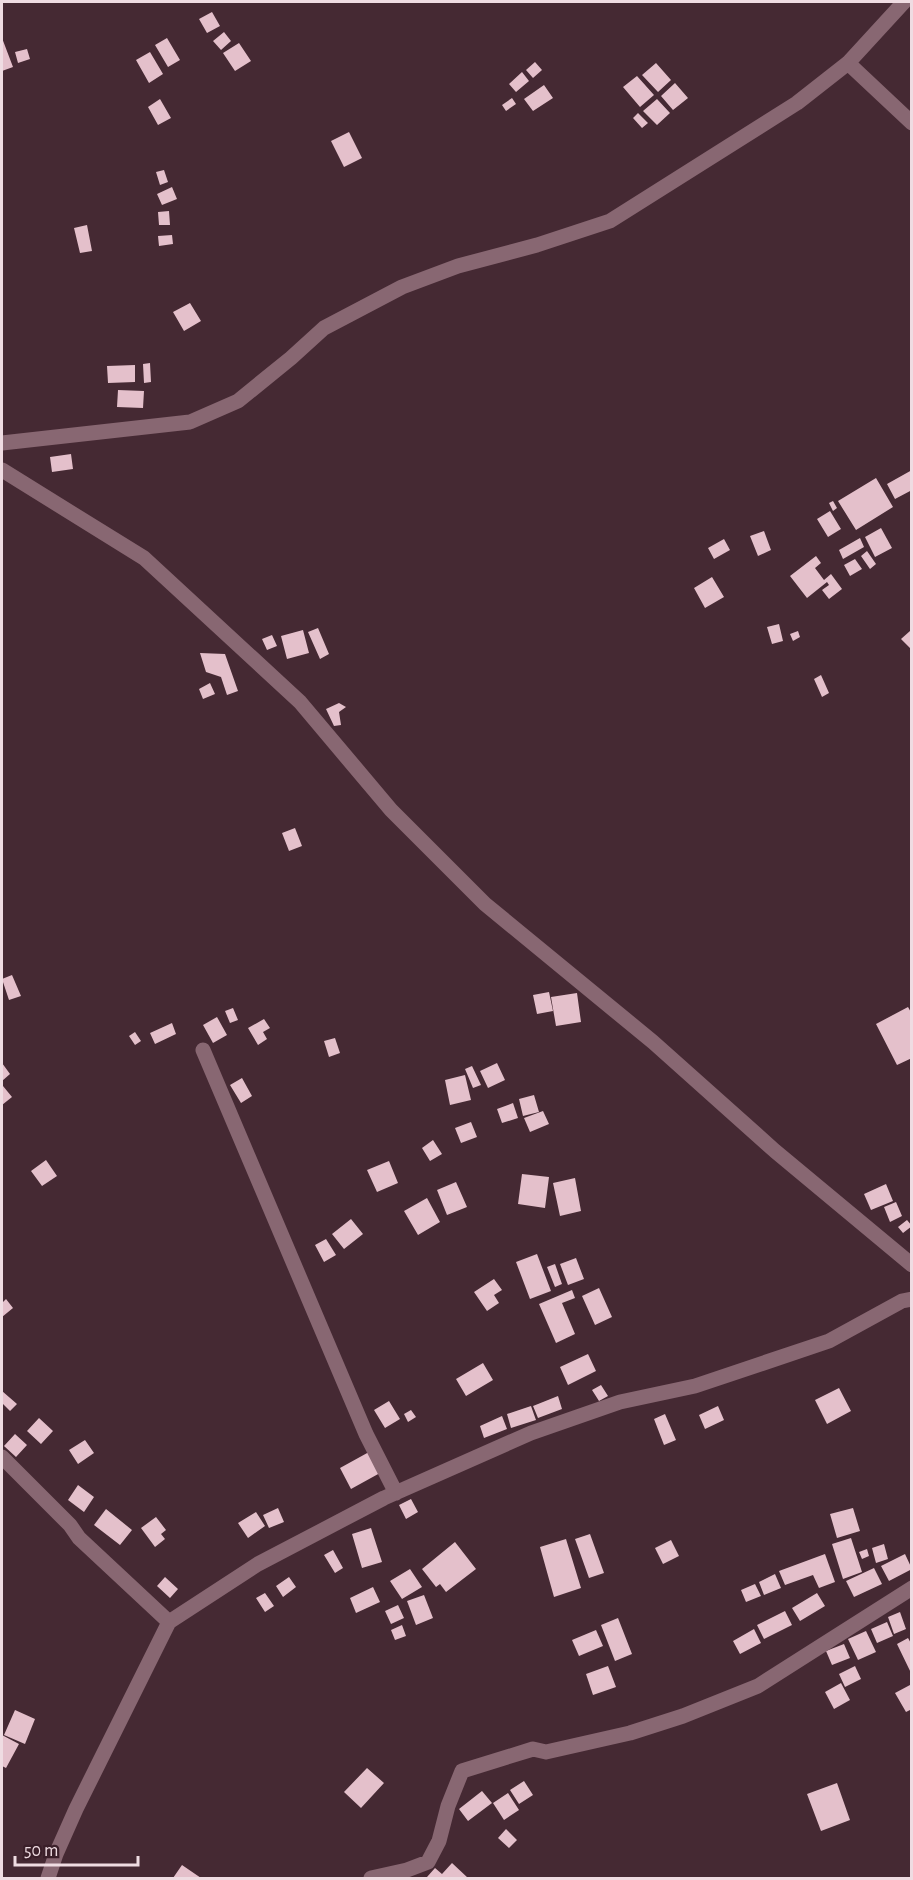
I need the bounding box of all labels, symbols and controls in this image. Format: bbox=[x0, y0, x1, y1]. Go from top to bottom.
scale bar bbox=[15, 1829, 138, 1867]
text: 50 m bbox=[24, 1842, 58, 1860]

